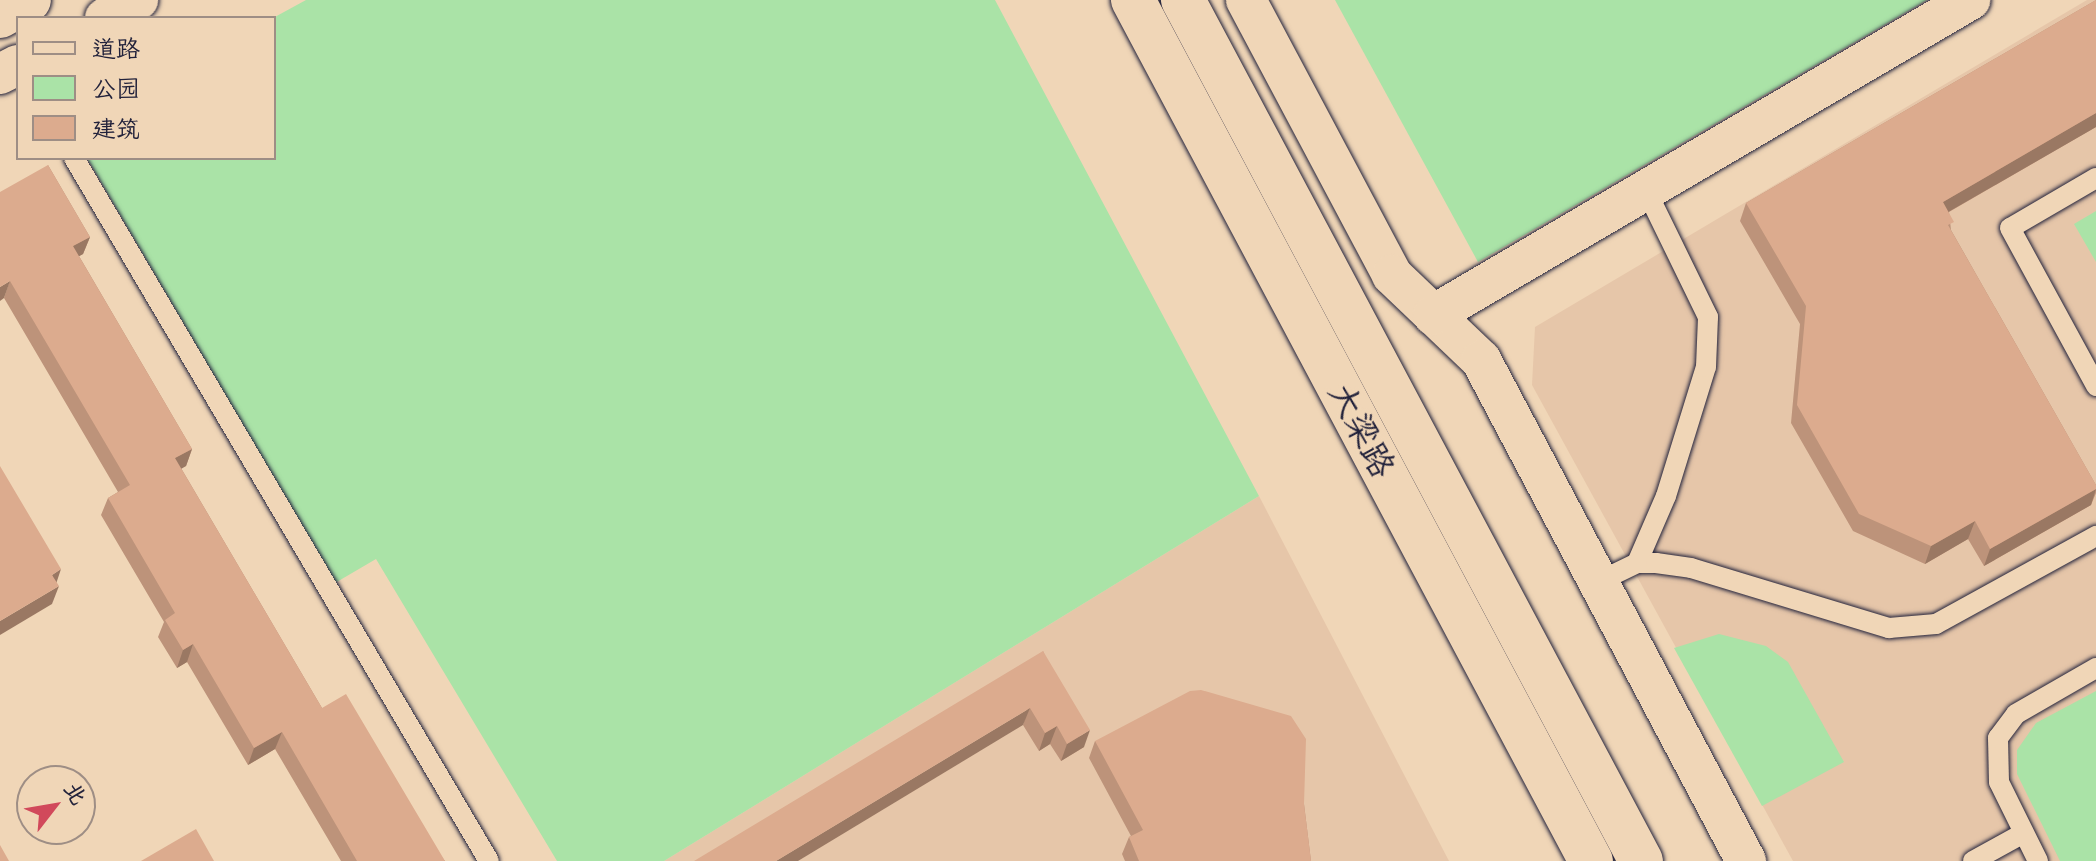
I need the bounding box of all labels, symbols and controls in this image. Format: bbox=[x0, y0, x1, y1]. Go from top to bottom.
legend bbox=[16, 16, 276, 160]
text: 道路 bbox=[92, 34, 140, 63]
text: 公园 bbox=[92, 74, 140, 103]
text: 建筑 bbox=[92, 114, 140, 143]
street label: 大梁路 bbox=[1320, 375, 1404, 485]
north arrow bbox=[16, 765, 96, 845]
text: 北 bbox=[58, 777, 93, 810]

